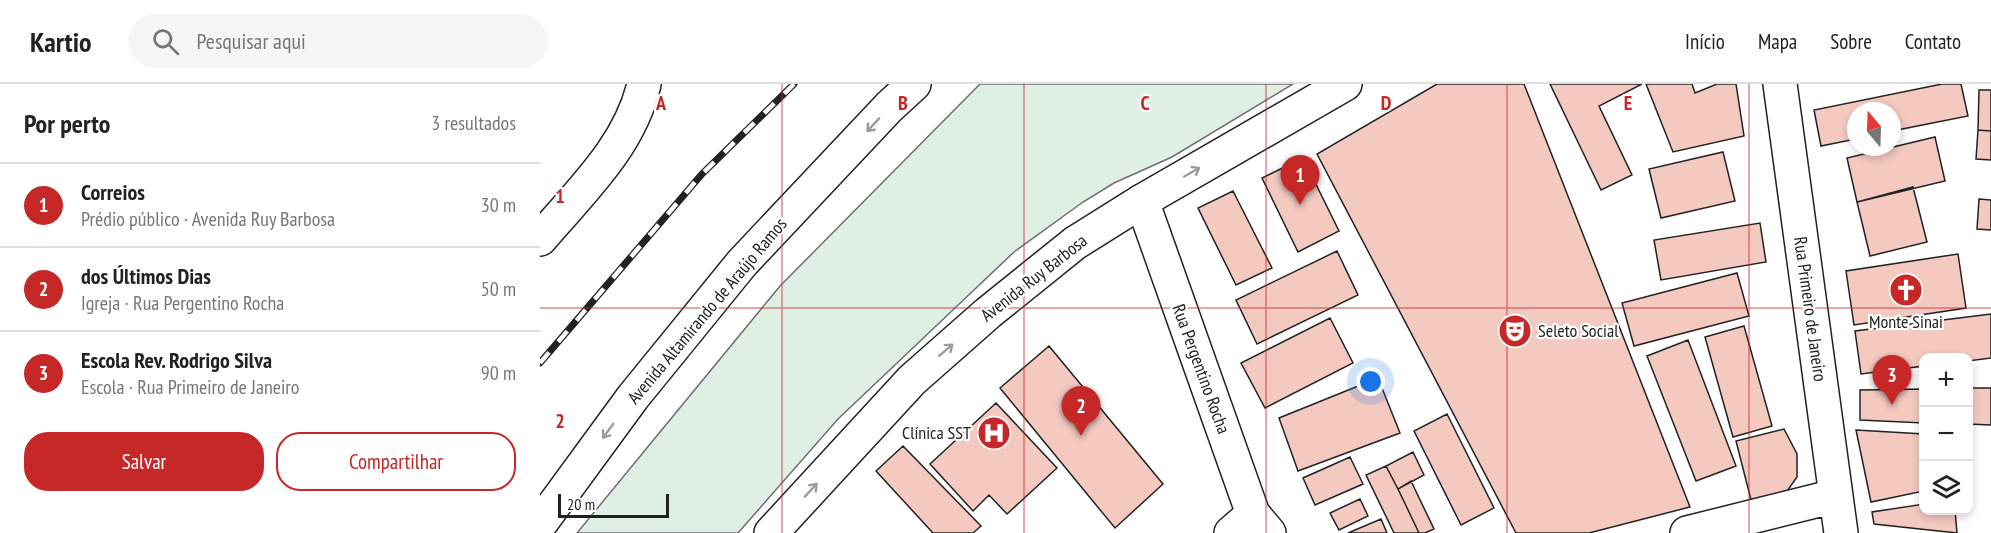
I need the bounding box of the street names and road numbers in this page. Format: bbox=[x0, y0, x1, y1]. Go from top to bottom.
street label: Avenida Altamirando de Araújo Ramos bbox=[622, 213, 791, 409]
street label: Avenida Ruy Barbosa bbox=[976, 229, 1092, 326]
street label: Rua Primeiro de Janeiro bbox=[1789, 235, 1832, 383]
street label: Rua Pergentino Rocha bbox=[1167, 301, 1236, 437]

